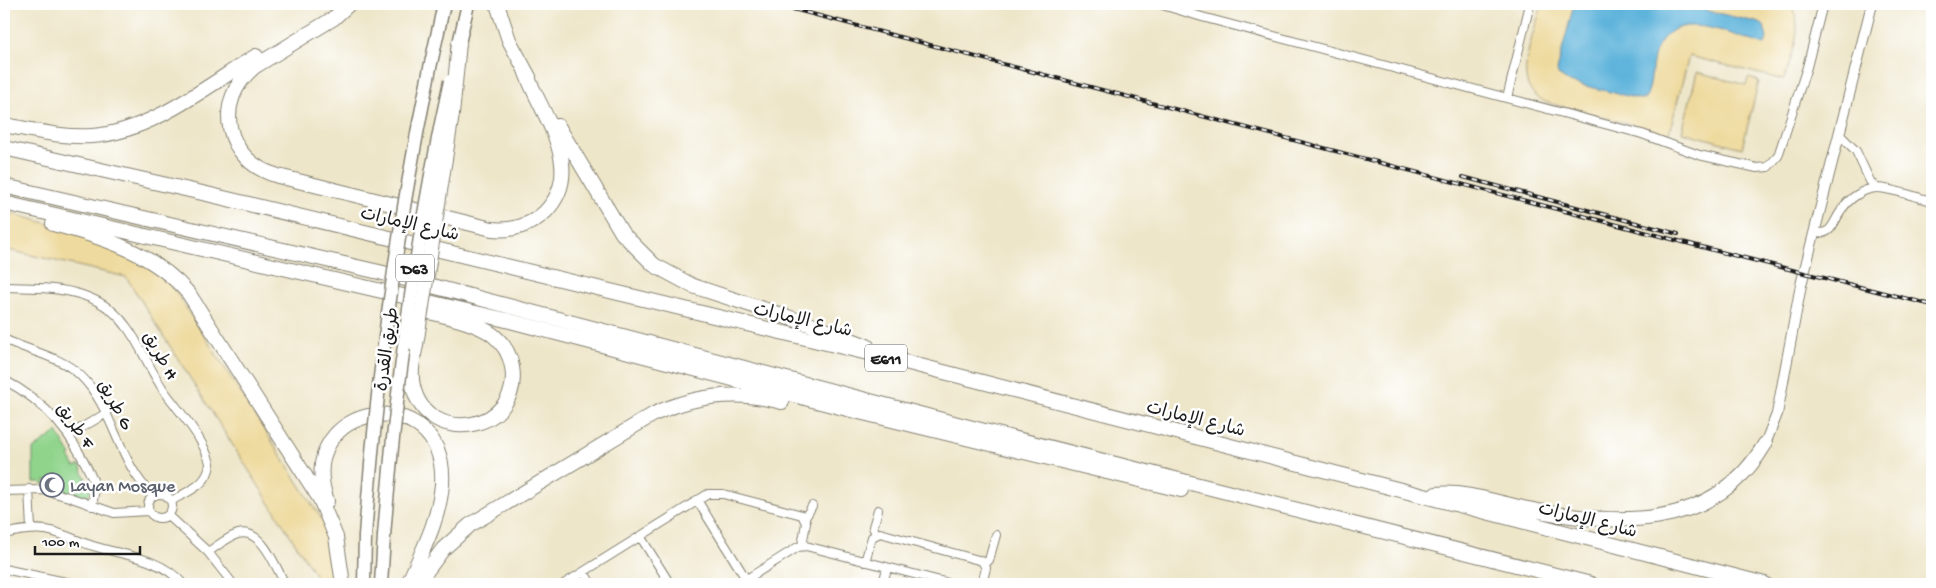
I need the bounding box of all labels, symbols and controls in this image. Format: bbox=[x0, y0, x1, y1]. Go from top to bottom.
street label: شارع الإمارات bbox=[358, 204, 461, 247]
road number: D63 bbox=[396, 254, 434, 282]
street label: شارع الإمارات bbox=[751, 300, 854, 343]
street label: طريق القدرة bbox=[372, 306, 405, 393]
street label: طريق H bbox=[137, 328, 181, 385]
road number: E611 bbox=[865, 344, 907, 372]
street label: طريق G bbox=[92, 377, 136, 434]
street label: شارع الإمارات bbox=[1144, 398, 1247, 443]
street label: طريق F bbox=[50, 400, 98, 454]
mosque icon: Layan Mosque bbox=[39, 472, 65, 498]
place label: Layan Mosque bbox=[70, 477, 176, 498]
street label: شارع الإمارات bbox=[1536, 499, 1639, 544]
scale bar bbox=[35, 523, 140, 555]
text: 100 m bbox=[41, 534, 80, 552]

